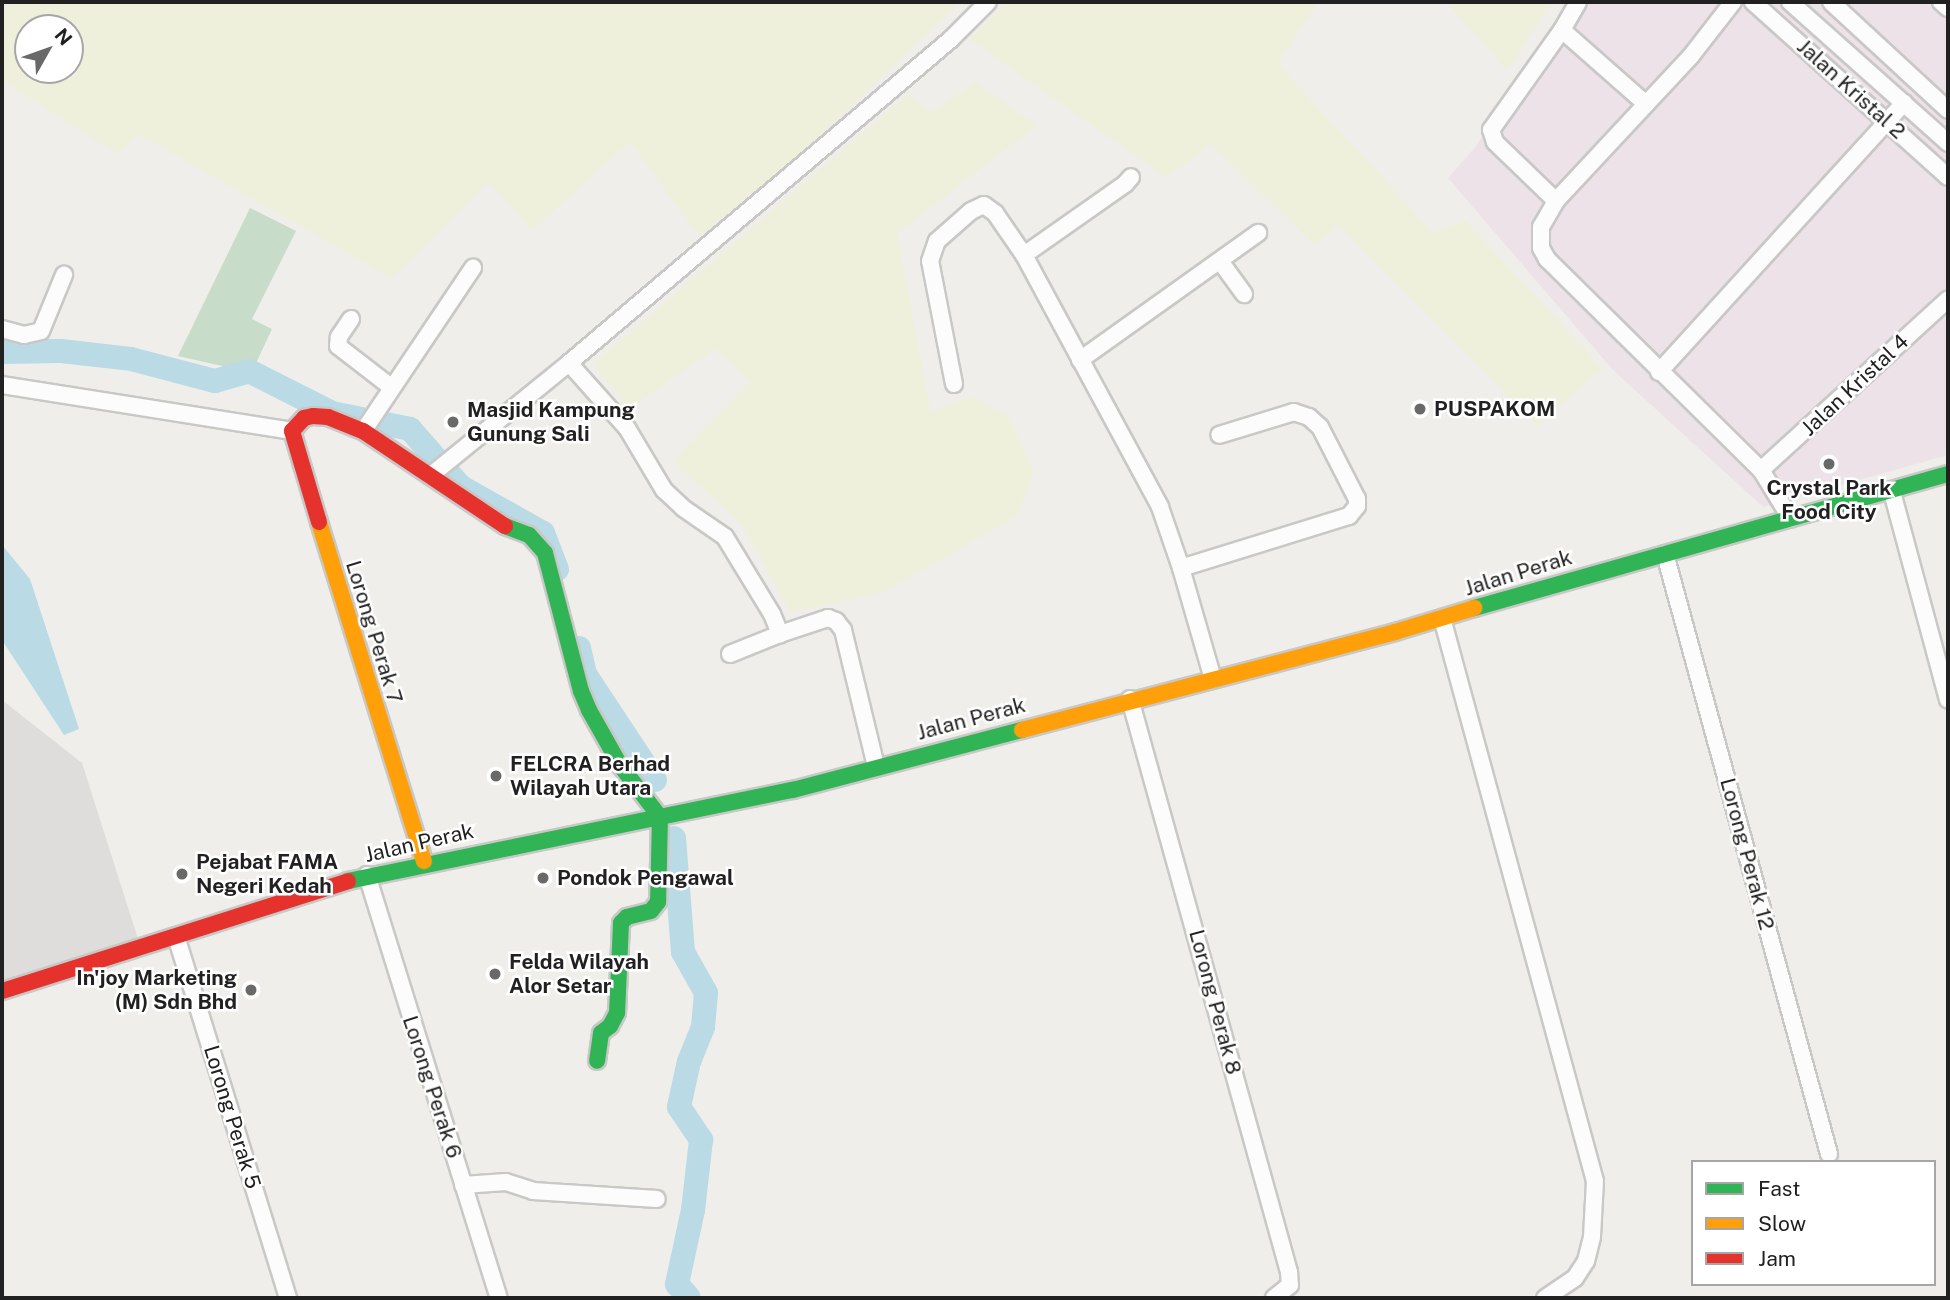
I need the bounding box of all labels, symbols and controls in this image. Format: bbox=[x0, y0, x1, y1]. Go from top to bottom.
north arrow bbox=[14, 14, 84, 84]
text: N bbox=[50, 24, 77, 50]
street label: Jalan Kristal 2 bbox=[1792, 34, 1910, 144]
street label: Jalan Kristal 4 bbox=[1796, 329, 1914, 441]
place label: PUSPAKOM bbox=[1434, 396, 1555, 422]
place label: Masjid Kampung Gunung Sali bbox=[467, 397, 635, 447]
marker: PUSPAKOM bbox=[1412, 401, 1428, 417]
marker: Masjid Kampung Gunung Sali bbox=[445, 414, 461, 430]
marker: Crystal Park Food City bbox=[1821, 456, 1837, 472]
place label: Crystal Park Food City bbox=[1767, 475, 1891, 525]
street label: Jalan Perak bbox=[1461, 545, 1575, 601]
street label: Lorong Perak 7 bbox=[340, 558, 408, 706]
street label: Jalan Perak bbox=[914, 692, 1028, 746]
place label: FELCRA Berhad Wilayah Utara bbox=[510, 751, 670, 801]
marker: FELCRA Berhad Wilayah Utara bbox=[488, 768, 504, 784]
street label: Lorong Perak 12 bbox=[1715, 775, 1779, 933]
street label: Jalan Perak bbox=[362, 818, 476, 868]
place label: Pejabat FAMA Negeri Kedah bbox=[196, 849, 338, 899]
place label: Pondok Pengawal bbox=[557, 865, 734, 891]
marker: Pejabat FAMA Negeri Kedah bbox=[174, 866, 190, 882]
marker: Pondok Pengawal bbox=[535, 870, 551, 886]
street label: Lorong Perak 8 bbox=[1184, 927, 1246, 1077]
place label: Felda Wilayah Alor Setar bbox=[509, 949, 649, 999]
place label: In'joy Marketing (M) Sdn Bhd bbox=[76, 965, 237, 1015]
marker: Felda Wilayah Alor Setar bbox=[487, 966, 503, 982]
marker: In'joy Marketing (M) Sdn Bhd bbox=[243, 982, 259, 998]
street label: Lorong Perak 6 bbox=[397, 1013, 467, 1161]
street label: Lorong Perak 5 bbox=[198, 1042, 266, 1192]
legend bbox=[1691, 1160, 1936, 1286]
text: Fast bbox=[1758, 1176, 1800, 1201]
text: Slow bbox=[1758, 1211, 1806, 1236]
text: Jam bbox=[1758, 1246, 1796, 1271]

